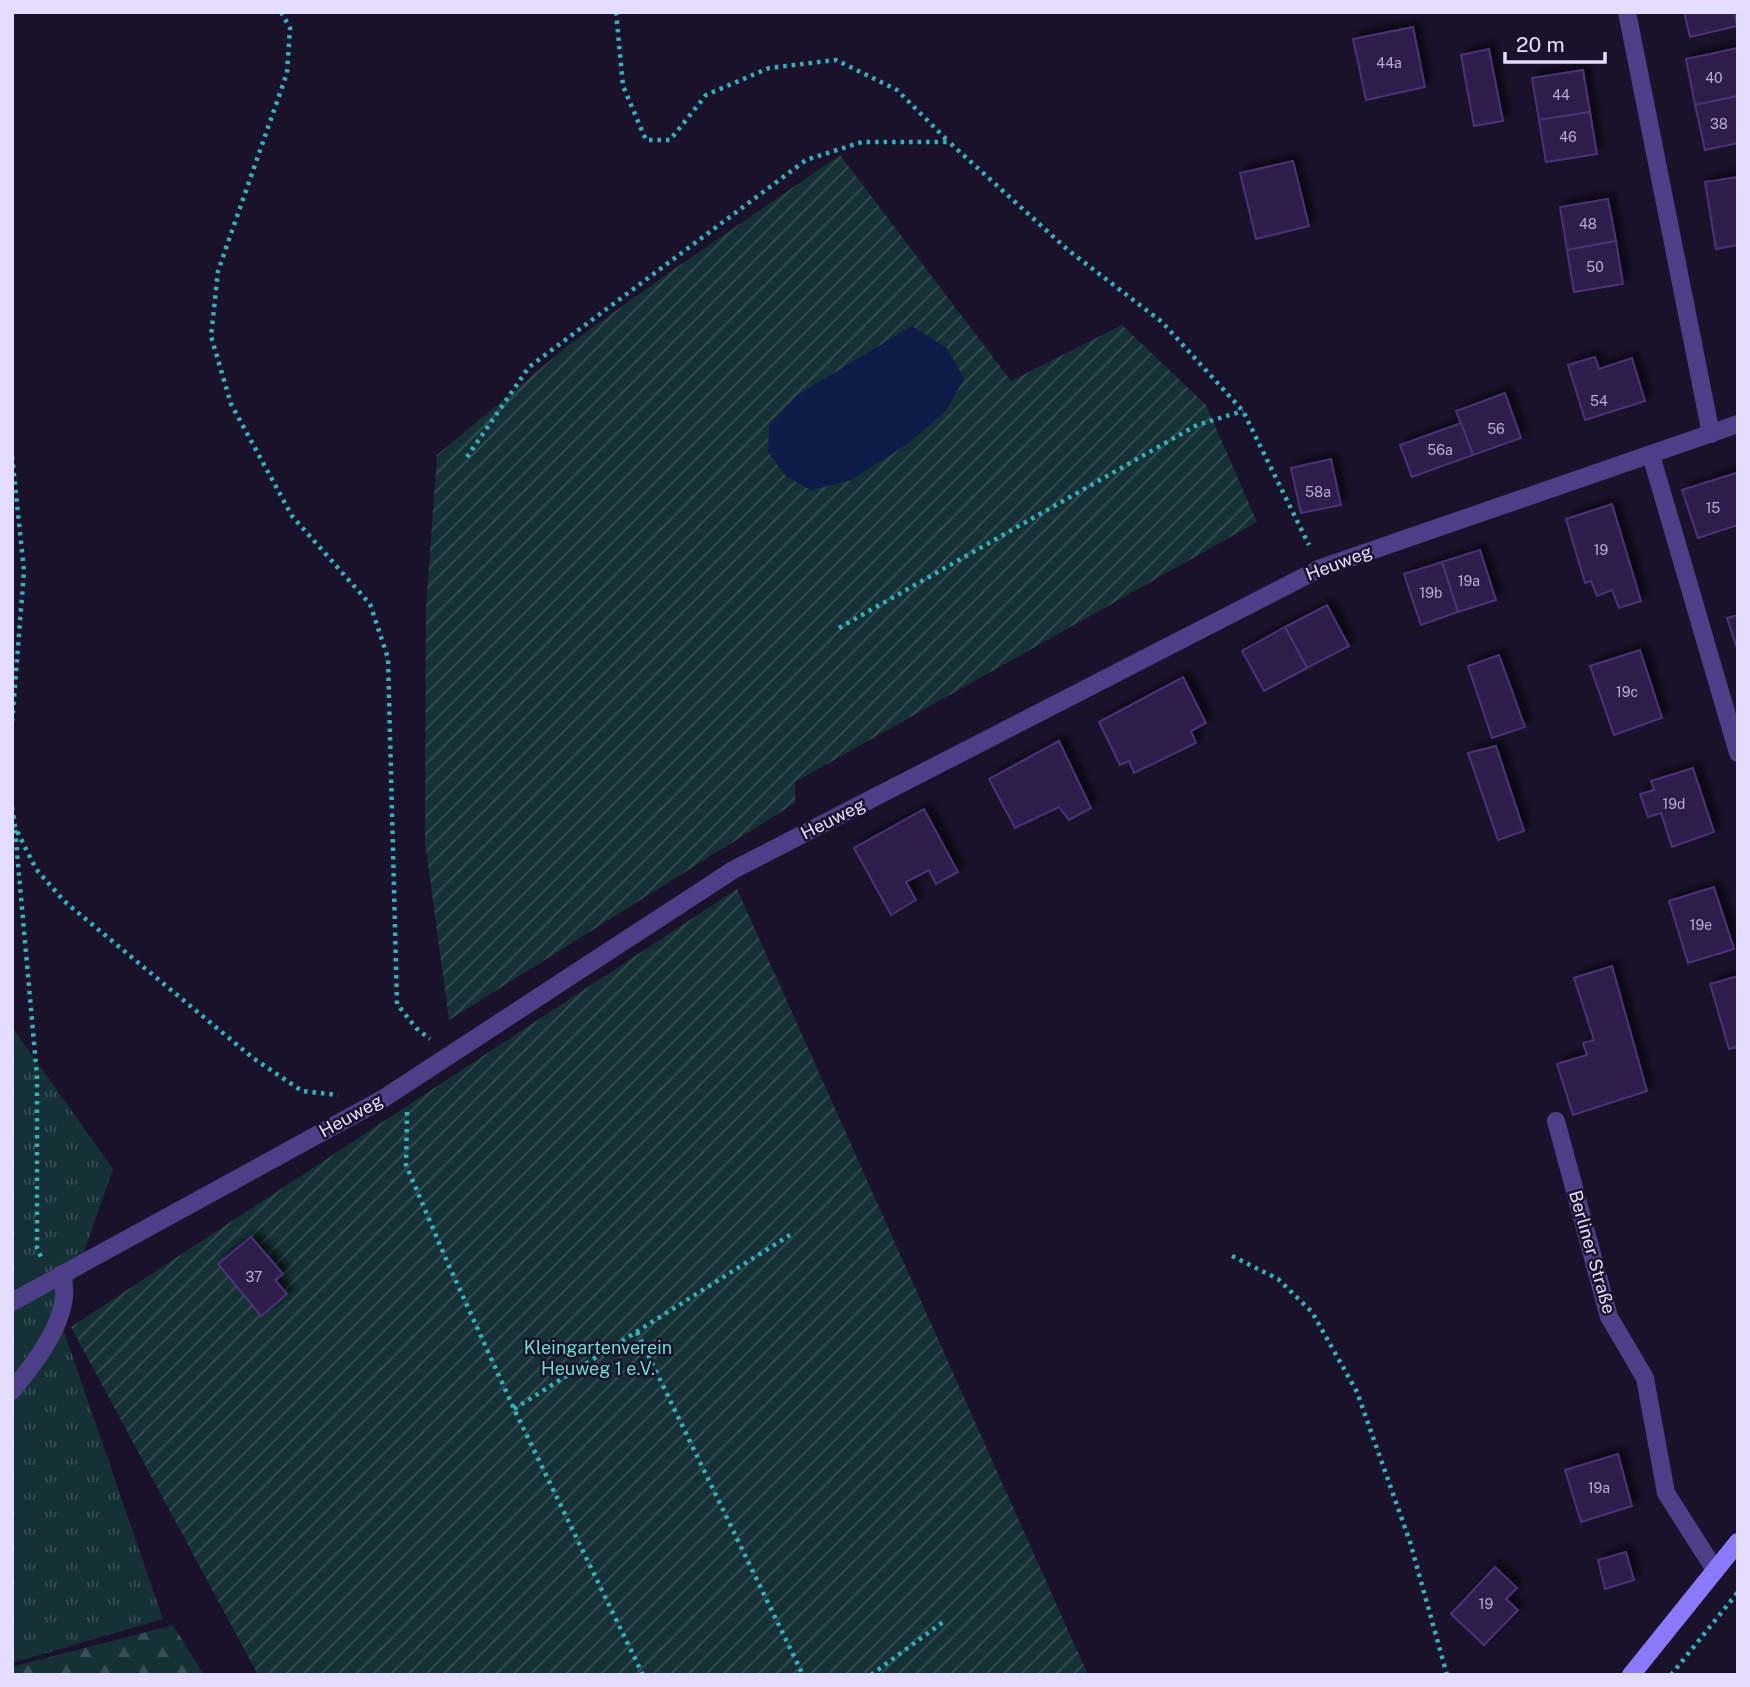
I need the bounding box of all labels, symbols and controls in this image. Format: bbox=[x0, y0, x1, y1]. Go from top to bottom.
scale bar bbox=[1505, 21, 1605, 65]
text: 20 m bbox=[1516, 32, 1565, 57]
house number: 44a bbox=[1376, 55, 1402, 71]
house number: 40 bbox=[1705, 70, 1723, 86]
house number: 44 bbox=[1552, 87, 1570, 103]
house number: 38 bbox=[1710, 116, 1728, 132]
house number: 46 bbox=[1559, 129, 1577, 145]
house number: 48 bbox=[1579, 216, 1597, 232]
house number: 50 bbox=[1586, 259, 1604, 275]
house number: 54 bbox=[1590, 393, 1608, 409]
house number: 56 bbox=[1487, 421, 1505, 437]
house number: 56a bbox=[1427, 442, 1453, 458]
house number: 58a bbox=[1305, 484, 1331, 500]
house number: 15 bbox=[1706, 500, 1720, 516]
street label: Heuweg bbox=[1303, 540, 1375, 585]
house number: 19 bbox=[1594, 542, 1608, 558]
house number: 19a bbox=[1458, 573, 1480, 589]
house number: 19b bbox=[1420, 585, 1442, 601]
house number: 19c bbox=[1616, 684, 1638, 700]
street label: Heuweg bbox=[797, 793, 868, 844]
house number: 19d bbox=[1663, 796, 1685, 812]
house number: 19e bbox=[1690, 917, 1712, 933]
street label: Heuweg bbox=[315, 1090, 386, 1142]
street label: Berliner Straße bbox=[1565, 1188, 1620, 1316]
house number: 37 bbox=[246, 1269, 262, 1285]
park label: Kleingartenverein Heuweg 1 e.V. bbox=[524, 1337, 672, 1379]
house number: 19a bbox=[1588, 1480, 1610, 1496]
house number: 19 bbox=[1479, 1596, 1493, 1612]

